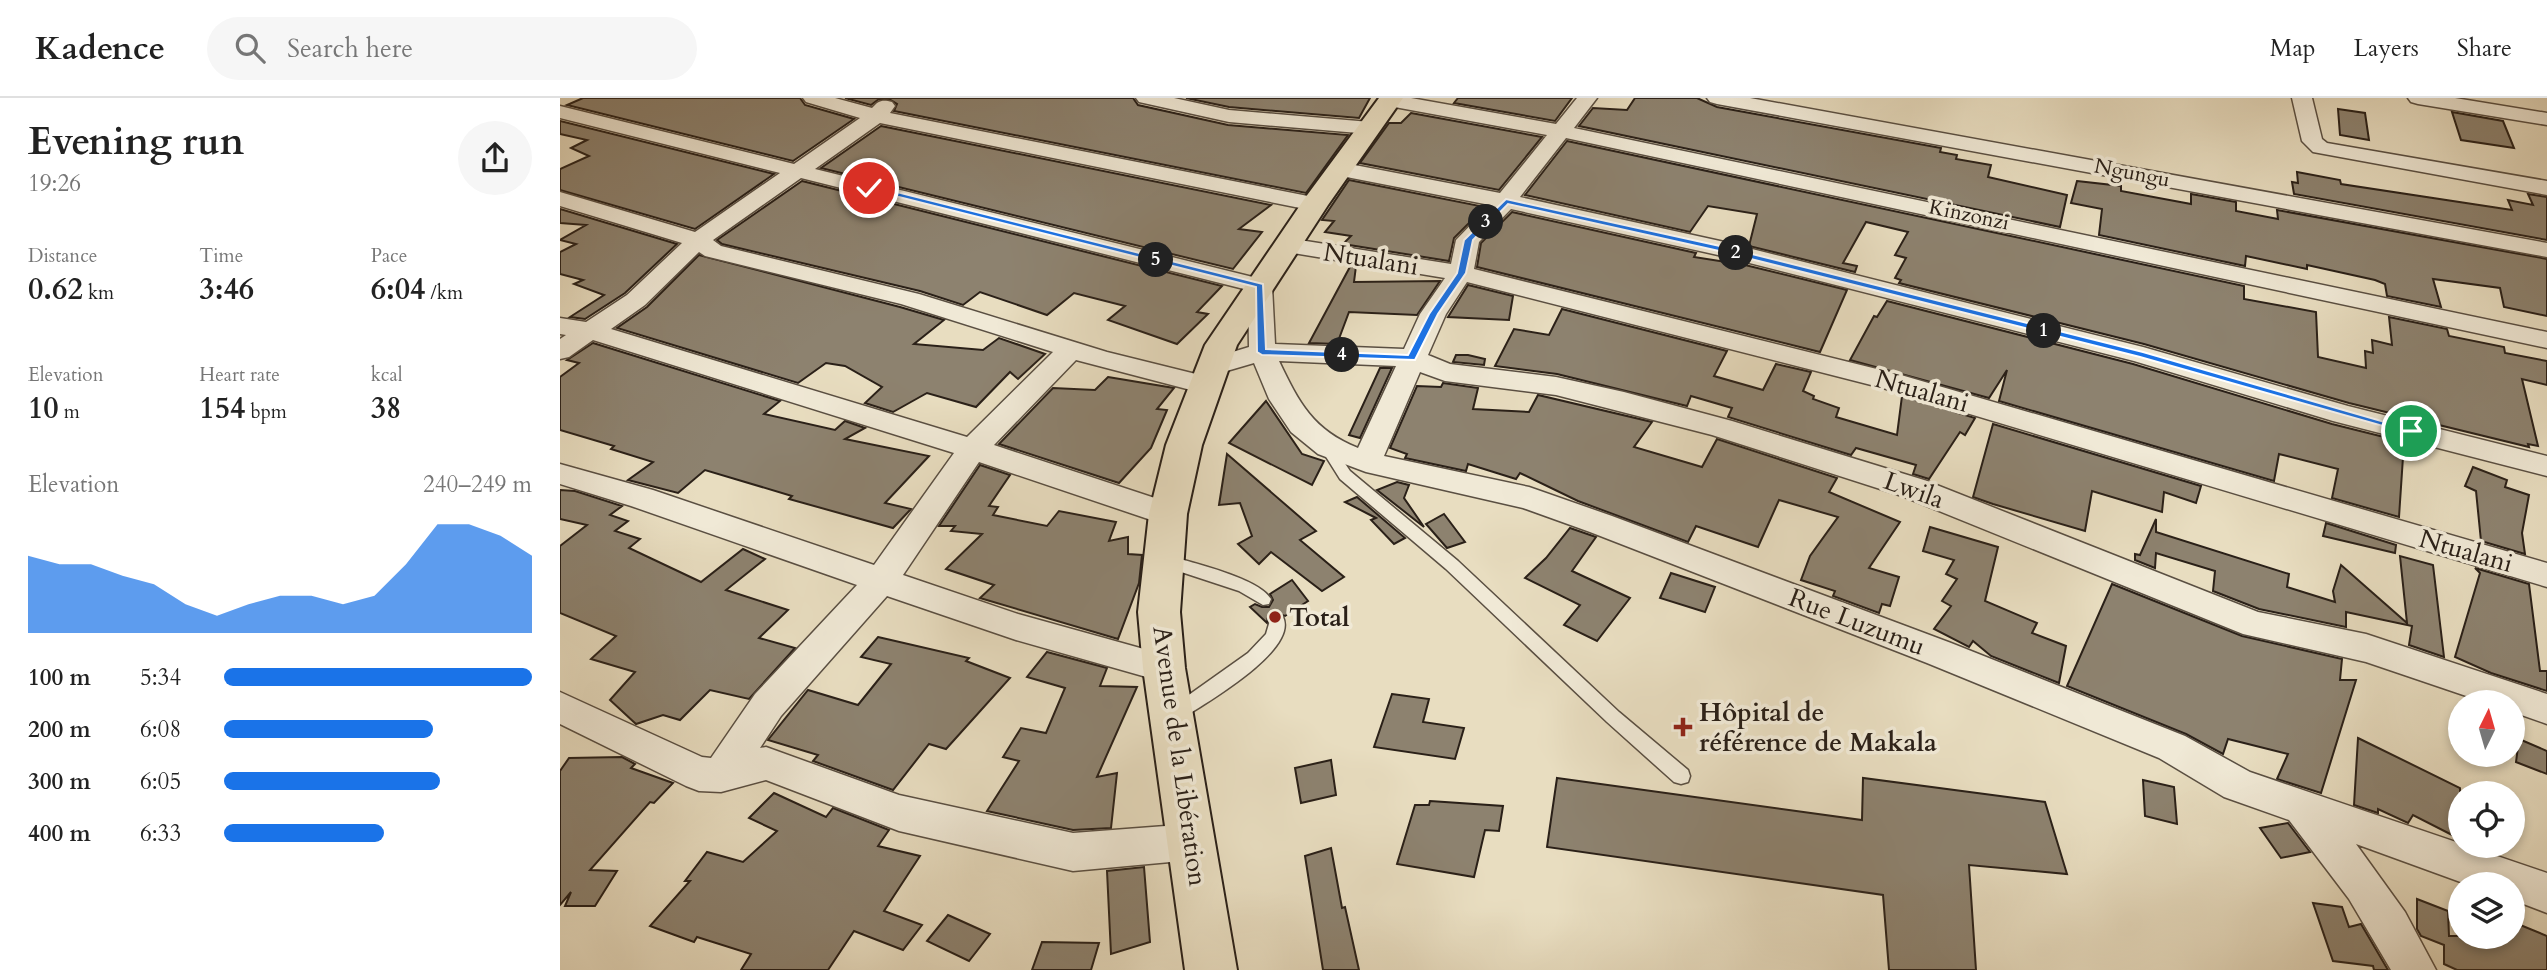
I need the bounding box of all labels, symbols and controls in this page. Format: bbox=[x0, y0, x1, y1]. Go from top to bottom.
search box bbox=[207, 17, 697, 80]
text: Kadence bbox=[35, 26, 165, 71]
icon: search bbox=[231, 29, 269, 67]
text: Search here bbox=[287, 31, 413, 66]
text: Map bbox=[2270, 32, 2316, 65]
text: Layers bbox=[2354, 32, 2419, 65]
text: Share bbox=[2457, 32, 2512, 65]
text: Evening run bbox=[28, 116, 244, 168]
button: share bbox=[458, 121, 532, 195]
street label: Ngungu bbox=[2092, 151, 2172, 195]
pin bbox=[839, 158, 899, 218]
text: 19:26 bbox=[28, 168, 81, 199]
icon: check bbox=[850, 169, 888, 207]
street label: Kinzonzi bbox=[1926, 192, 2012, 238]
pin: 3 bbox=[1468, 204, 1504, 240]
text: 3 bbox=[1481, 208, 1490, 234]
street label: Ntualani bbox=[1321, 234, 1421, 284]
pin: 2 bbox=[1718, 236, 1754, 270]
text: 2 bbox=[1731, 239, 1740, 265]
pin: 5 bbox=[1138, 242, 1174, 278]
text: Distance bbox=[28, 243, 97, 269]
text: Time bbox=[199, 243, 243, 269]
text: Pace bbox=[371, 243, 407, 269]
text: 5 bbox=[1151, 246, 1160, 272]
text: 0.62 bbox=[28, 269, 83, 310]
text: 3:46 bbox=[199, 269, 254, 310]
text: 6:04 bbox=[371, 269, 425, 310]
text: km bbox=[83, 280, 114, 306]
text: /km bbox=[425, 280, 463, 306]
pin: 1 bbox=[2026, 314, 2062, 348]
text: 1 bbox=[2039, 317, 2048, 343]
pin: 4 bbox=[1324, 338, 1360, 372]
text: 4 bbox=[1337, 341, 1346, 367]
street label: Ntualani bbox=[1871, 361, 1973, 421]
text: Elevation bbox=[28, 362, 103, 388]
text: Heart rate bbox=[199, 362, 280, 388]
text: kcal bbox=[371, 362, 403, 388]
text: 10 bbox=[28, 388, 59, 429]
text: 154 bbox=[199, 388, 245, 429]
text: 38 bbox=[371, 388, 401, 429]
text: m bbox=[59, 399, 80, 425]
text: bpm bbox=[245, 399, 287, 425]
pin bbox=[2381, 401, 2441, 461]
icon: arrive bbox=[2392, 412, 2430, 450]
street label: Lwila bbox=[1879, 463, 1949, 517]
text: Elevation bbox=[28, 469, 119, 500]
text: 240–249 m bbox=[423, 469, 532, 500]
street label: Ntualani bbox=[2415, 521, 2517, 581]
street label: Rue Luzumu bbox=[1784, 580, 1930, 664]
place label: Total bbox=[1289, 600, 1350, 635]
marker: Total bbox=[1267, 609, 1283, 625]
street label: Avenue de la Libération bbox=[1144, 624, 1216, 889]
text: 100 m bbox=[28, 662, 91, 693]
text: 5:34 bbox=[140, 662, 181, 693]
north arrow bbox=[2448, 690, 2525, 766]
map controls bbox=[2448, 690, 2525, 949]
place label: Hôpital de référence de Makala bbox=[1699, 695, 1937, 760]
text: 200 m bbox=[28, 714, 91, 745]
text: 6:08 bbox=[140, 714, 181, 745]
marker: Hôpital de référence de Makala bbox=[1673, 717, 1693, 737]
text: 300 m bbox=[28, 766, 91, 797]
text: 6:05 bbox=[140, 766, 181, 797]
button: locate bbox=[2448, 781, 2525, 858]
text: 400 m bbox=[28, 818, 91, 849]
text: 6:33 bbox=[140, 818, 181, 849]
button: layers bbox=[2448, 872, 2525, 949]

